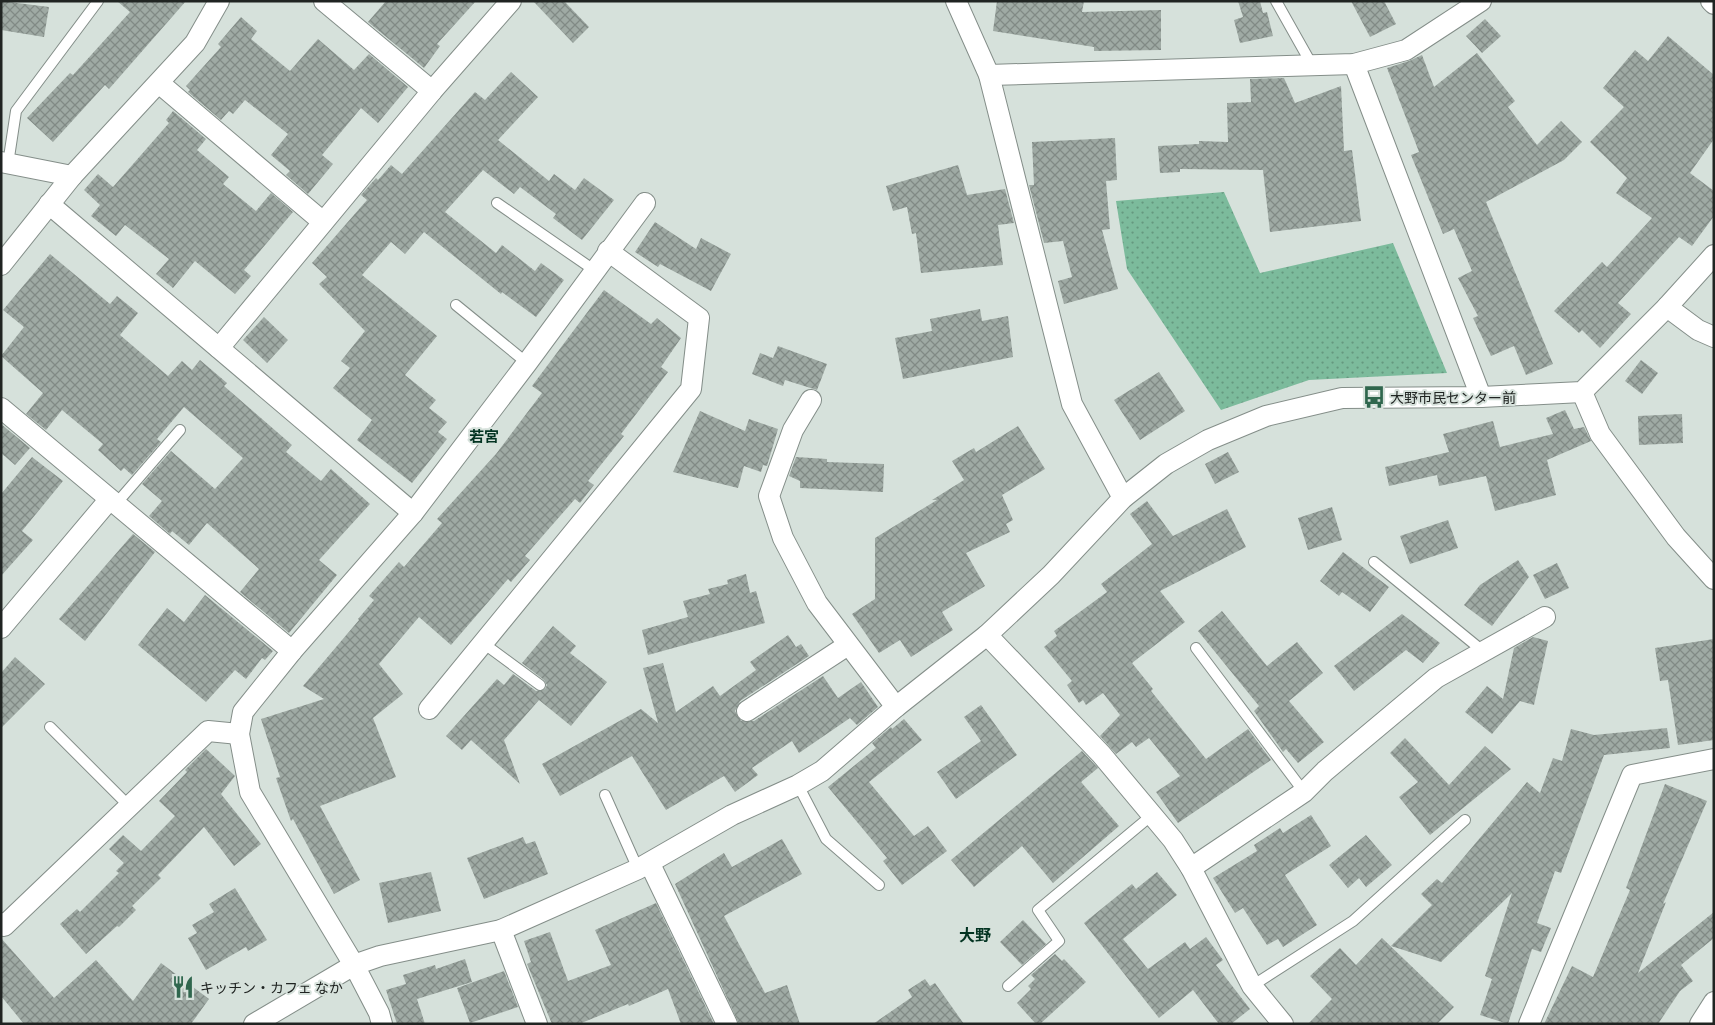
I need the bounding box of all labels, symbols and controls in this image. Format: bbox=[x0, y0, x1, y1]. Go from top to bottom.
bus stop icon: 大野市民センター前 bbox=[1361, 384, 1387, 410]
place label: 大野市民センター前 bbox=[1390, 389, 1516, 406]
district label: 若宮 bbox=[469, 427, 499, 445]
district label: 大野 bbox=[959, 925, 991, 944]
restaurant icon: キッチン・カフェ なか bbox=[170, 974, 196, 1000]
place label: キッチン・カフェ なか bbox=[200, 979, 343, 996]

